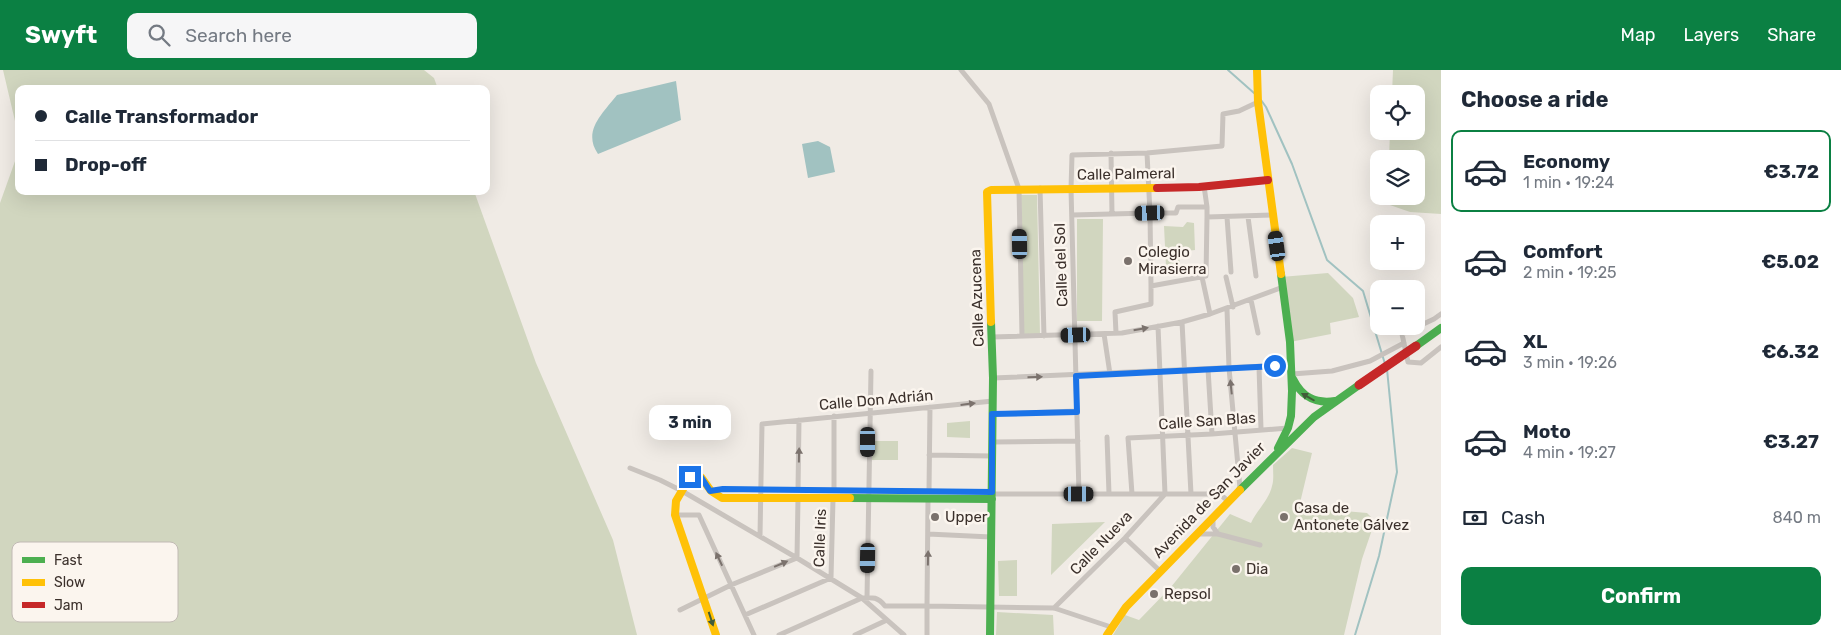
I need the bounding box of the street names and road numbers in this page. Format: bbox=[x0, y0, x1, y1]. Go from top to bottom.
street label: Calle Palmeral bbox=[1077, 164, 1175, 184]
street label: Calle del Sol bbox=[1051, 223, 1071, 307]
street label: Calle Azucena bbox=[966, 249, 988, 347]
street label: Calle Don Adrián bbox=[818, 386, 934, 414]
street label: Calle San Blas bbox=[1158, 409, 1257, 433]
street label: Avenida de San Javier bbox=[1149, 438, 1269, 562]
street label: Calle Nueva bbox=[1066, 507, 1136, 579]
street label: Calle Iris bbox=[810, 508, 830, 568]

